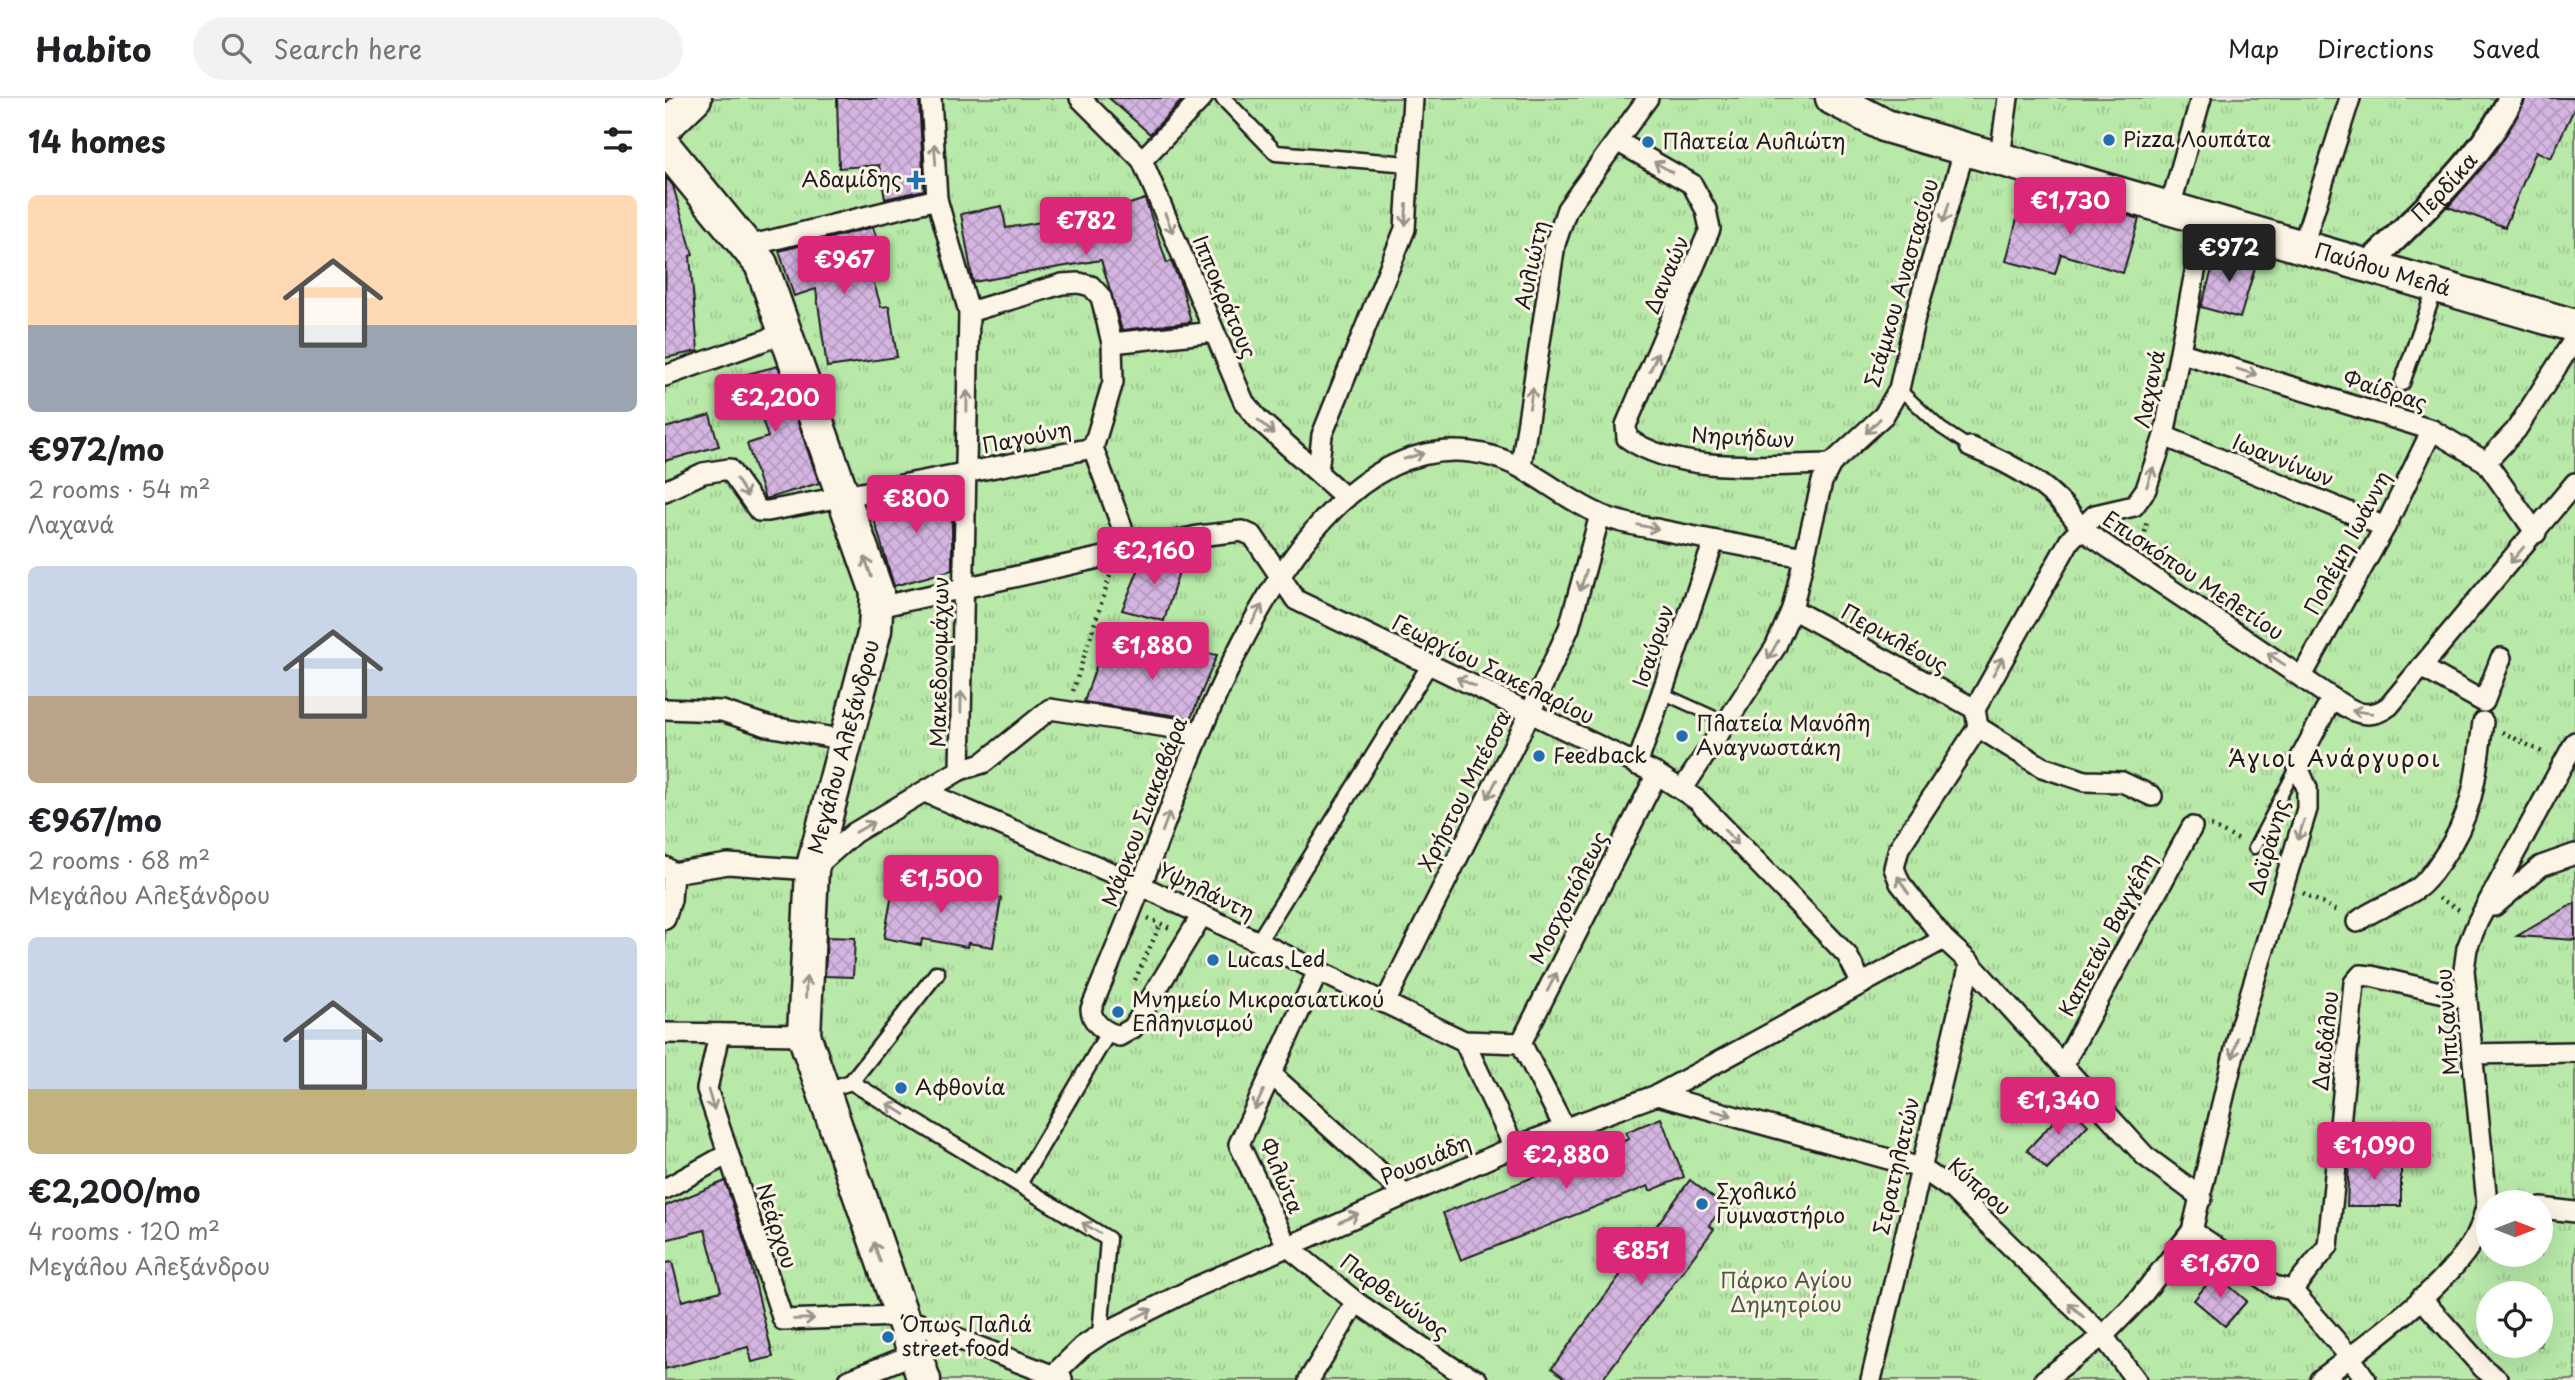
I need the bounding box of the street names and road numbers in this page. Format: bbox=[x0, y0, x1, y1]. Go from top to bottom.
street label: Περδίκα bbox=[2403, 144, 2484, 228]
street label: Στάμκου Αναστασίου bbox=[1855, 174, 1945, 391]
street label: Αυλιώτη bbox=[1505, 217, 1555, 312]
street label: Ιπποκράτους bbox=[1186, 230, 1266, 363]
street label: Δαναών bbox=[1634, 230, 1696, 318]
street label: Παύλου Μελά bbox=[2311, 233, 2455, 303]
street label: Λαχανά bbox=[2124, 346, 2172, 431]
street label: Φαίδρας bbox=[2339, 360, 2432, 418]
street label: Παγούνη bbox=[979, 412, 1074, 460]
street label: Νηριήδων bbox=[1691, 417, 1796, 455]
street label: Ιωαννίνων bbox=[2228, 424, 2339, 494]
street label: Πολέμη Ιωάννη bbox=[2295, 464, 2398, 620]
street label: Επισκόπου Μελετίου bbox=[2097, 502, 2291, 647]
street label: Μακεδονομάχων bbox=[921, 576, 955, 748]
street label: Περικλέους bbox=[1835, 594, 1955, 680]
street label: Ισαύρων bbox=[1623, 600, 1681, 691]
street label: Γεωργίου Σακελαρίου bbox=[1387, 605, 1600, 731]
street label: Μεγάλου Αλεξάνδρου bbox=[798, 636, 886, 857]
street label: Χρήστου Μπέσσα bbox=[1409, 703, 1518, 876]
street label: Μάρκου Σιακαβάρα bbox=[1092, 711, 1194, 911]
street label: Δοϊράνης bbox=[2238, 795, 2296, 898]
street label: Μοσχοπόλεως bbox=[1520, 825, 1615, 969]
street label: Καπετάν Βαγγέλη bbox=[2050, 846, 2163, 1022]
street label: Υψηλάντη bbox=[1153, 853, 1261, 927]
street label: Μπιζανίου bbox=[2426, 968, 2466, 1077]
street label: Δαιδάλου bbox=[2303, 989, 2345, 1092]
street label: Στρατηλατών bbox=[1864, 1094, 1926, 1237]
street label: Ρουσιάδη bbox=[1375, 1125, 1475, 1192]
street label: Φιλώτα bbox=[1253, 1132, 1313, 1218]
street label: Κύπρου bbox=[1942, 1149, 2019, 1222]
street label: Νεάρχου bbox=[749, 1179, 807, 1272]
street label: Παρθενώνος bbox=[1334, 1245, 1456, 1346]

